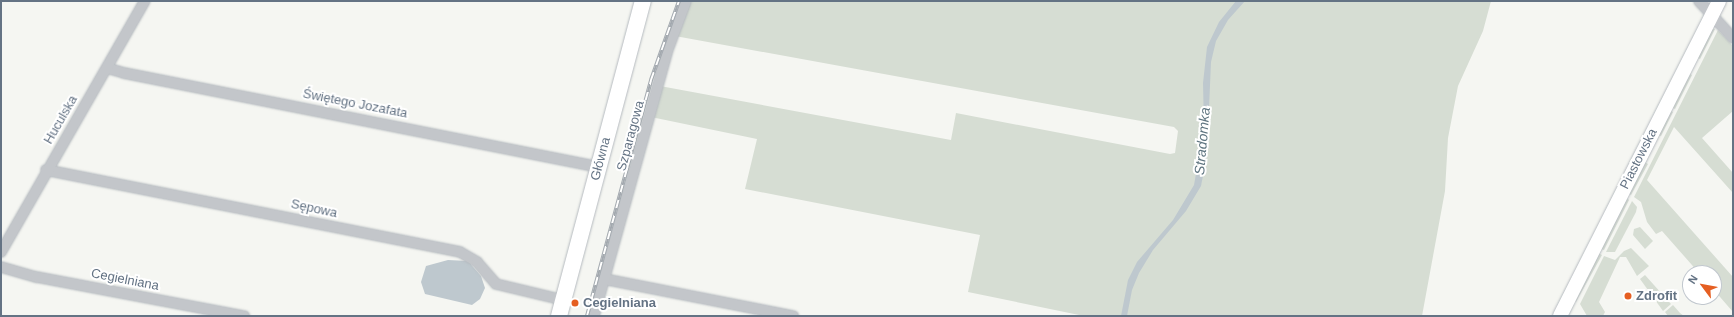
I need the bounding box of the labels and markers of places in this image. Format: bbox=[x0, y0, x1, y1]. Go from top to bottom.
place label: Zdrofit bbox=[1636, 288, 1677, 304]
marker: Zdrofit bbox=[1623, 291, 1633, 301]
place label: Cegielniana bbox=[583, 295, 656, 311]
marker: Cegielniana bbox=[570, 298, 580, 308]

